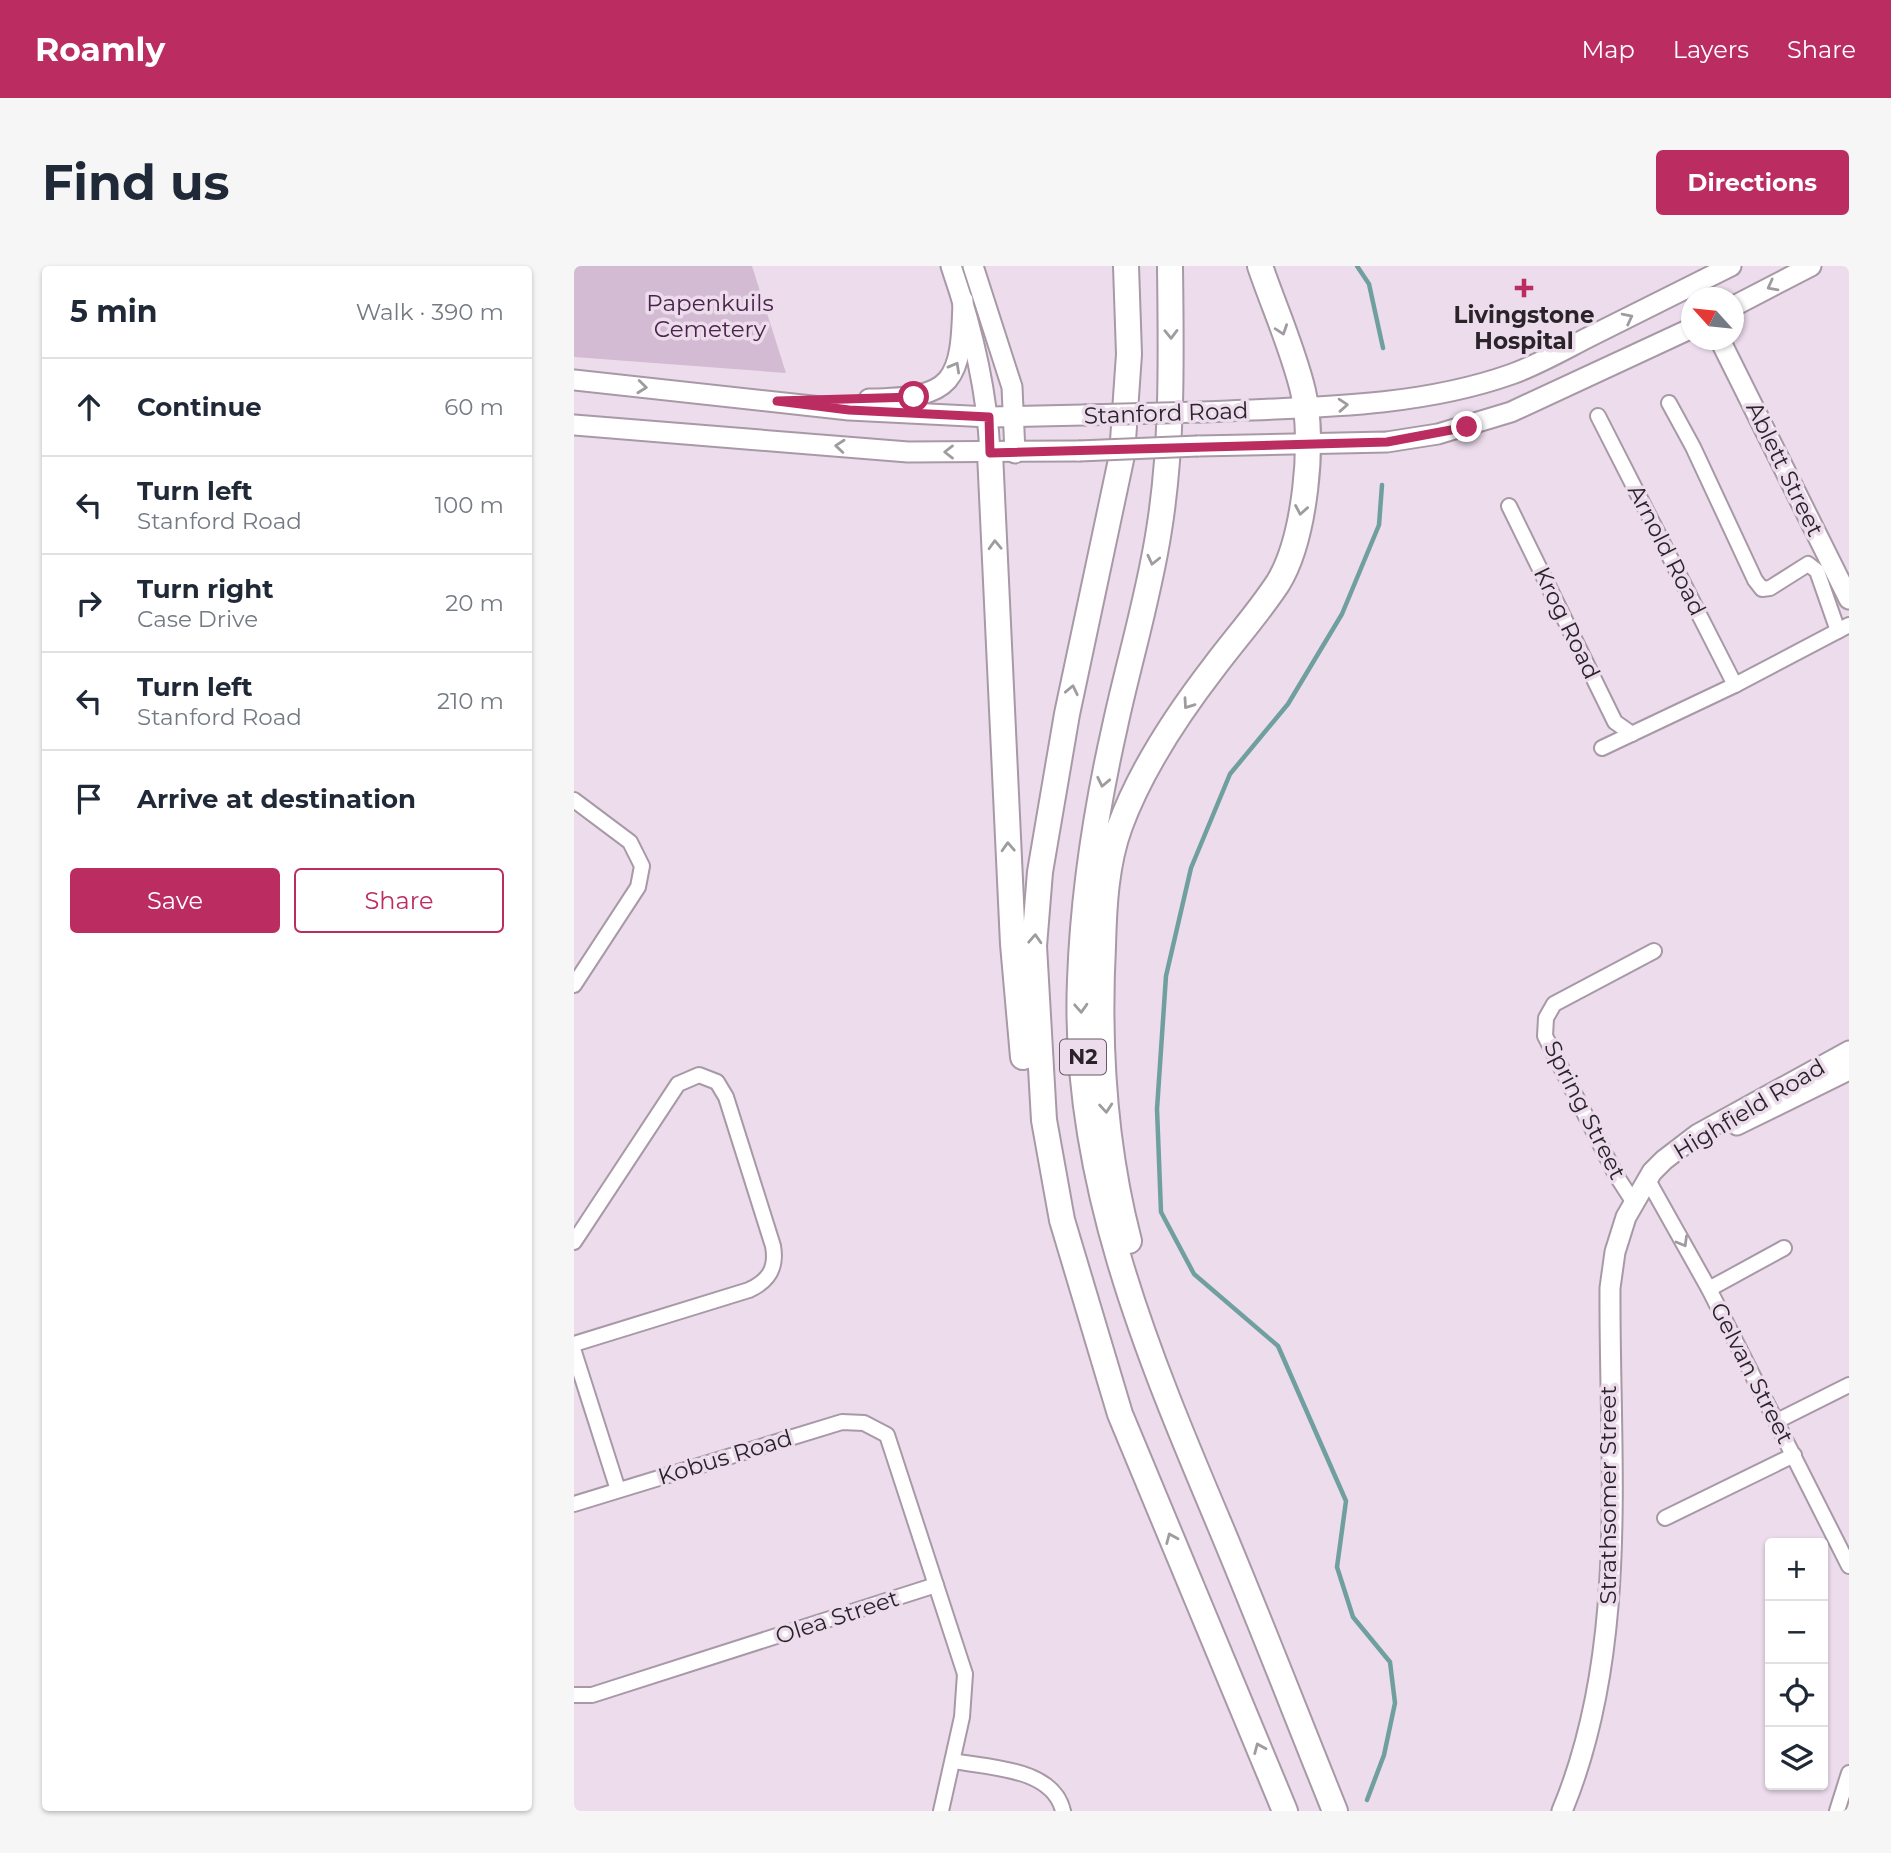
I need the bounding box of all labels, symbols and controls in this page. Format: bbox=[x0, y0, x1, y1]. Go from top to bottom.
text: Roamly bbox=[35, 29, 165, 69]
text: Map bbox=[1581, 35, 1635, 64]
text: Layers bbox=[1673, 35, 1749, 64]
text: Share bbox=[1787, 35, 1856, 64]
button: Directions bbox=[1656, 150, 1849, 215]
text: Find us bbox=[42, 153, 230, 212]
marker: Livingstone Hospital bbox=[1514, 278, 1534, 298]
one-way arrow bbox=[1767, 278, 1779, 291]
north arrow bbox=[1681, 287, 1744, 350]
park label: Papenkuils Cemetery bbox=[646, 289, 774, 343]
text: 5 min bbox=[70, 293, 158, 330]
text: Walk · 390 m bbox=[356, 298, 504, 326]
place label: Livingstone Hospital bbox=[1454, 301, 1594, 355]
one-way arrow bbox=[1621, 312, 1633, 326]
one-way arrow bbox=[1274, 324, 1288, 336]
one-way arrow bbox=[1163, 329, 1178, 340]
one-way arrow bbox=[947, 361, 960, 374]
one-way arrow bbox=[636, 379, 648, 394]
route start bbox=[898, 381, 929, 412]
icon: ahead bbox=[70, 388, 108, 426]
text: Continue bbox=[137, 391, 262, 423]
text: 60 m bbox=[444, 393, 504, 421]
street label: Stanford Road bbox=[1083, 396, 1249, 430]
street label: Ablett Street bbox=[1740, 397, 1830, 541]
one-way arrow bbox=[1338, 398, 1349, 413]
route end bbox=[1451, 411, 1482, 442]
one-way arrow bbox=[834, 439, 845, 454]
one-way arrow bbox=[943, 444, 954, 460]
text: Turn left bbox=[137, 475, 253, 507]
street label: Arnold Road bbox=[1622, 480, 1712, 620]
icon: left bbox=[70, 486, 108, 524]
text: 100 m bbox=[435, 491, 504, 519]
one-way arrow bbox=[1294, 504, 1309, 516]
text: Stanford Road bbox=[137, 507, 302, 535]
one-way arrow bbox=[988, 539, 1003, 550]
one-way arrow bbox=[1147, 554, 1161, 566]
street label: Krog Road bbox=[1528, 562, 1606, 684]
text: Turn right bbox=[137, 573, 273, 605]
icon: right bbox=[70, 584, 108, 622]
text: 20 m bbox=[445, 589, 504, 617]
text: Case Drive bbox=[137, 605, 258, 633]
text: Turn left bbox=[137, 671, 253, 703]
icon: left bbox=[70, 682, 108, 720]
one-way arrow bbox=[1064, 684, 1079, 696]
text: 210 m bbox=[437, 687, 504, 715]
one-way arrow bbox=[1183, 696, 1196, 709]
text: Stanford Road bbox=[137, 703, 302, 731]
one-way arrow bbox=[1096, 776, 1111, 788]
icon: arrive bbox=[70, 780, 108, 818]
text: Arrive at destination bbox=[137, 783, 416, 815]
one-way arrow bbox=[1001, 841, 1016, 852]
button: Save bbox=[70, 868, 280, 933]
button: Share bbox=[294, 868, 504, 933]
one-way arrow bbox=[1027, 934, 1042, 945]
one-way arrow bbox=[1073, 1003, 1088, 1014]
street label: Spring Street bbox=[1538, 1036, 1632, 1184]
road number: N2 bbox=[1060, 1040, 1106, 1074]
street label: Highfield Road bbox=[1668, 1053, 1830, 1165]
one-way arrow bbox=[1098, 1102, 1113, 1113]
one-way arrow bbox=[1675, 1234, 1688, 1247]
street label: Gelvan Street bbox=[1704, 1298, 1800, 1448]
street label: Strathsomer Street bbox=[1594, 1386, 1622, 1604]
street label: Kobus Road bbox=[655, 1423, 795, 1491]
one-way arrow bbox=[1166, 1533, 1180, 1545]
map controls bbox=[1765, 1538, 1828, 1790]
button: + bbox=[1765, 1538, 1828, 1601]
street label: Olea Street bbox=[772, 1584, 902, 1650]
button: − bbox=[1765, 1601, 1828, 1664]
button: locate bbox=[1765, 1664, 1828, 1727]
button: layers bbox=[1765, 1727, 1828, 1790]
one-way arrow bbox=[1253, 1743, 1267, 1755]

